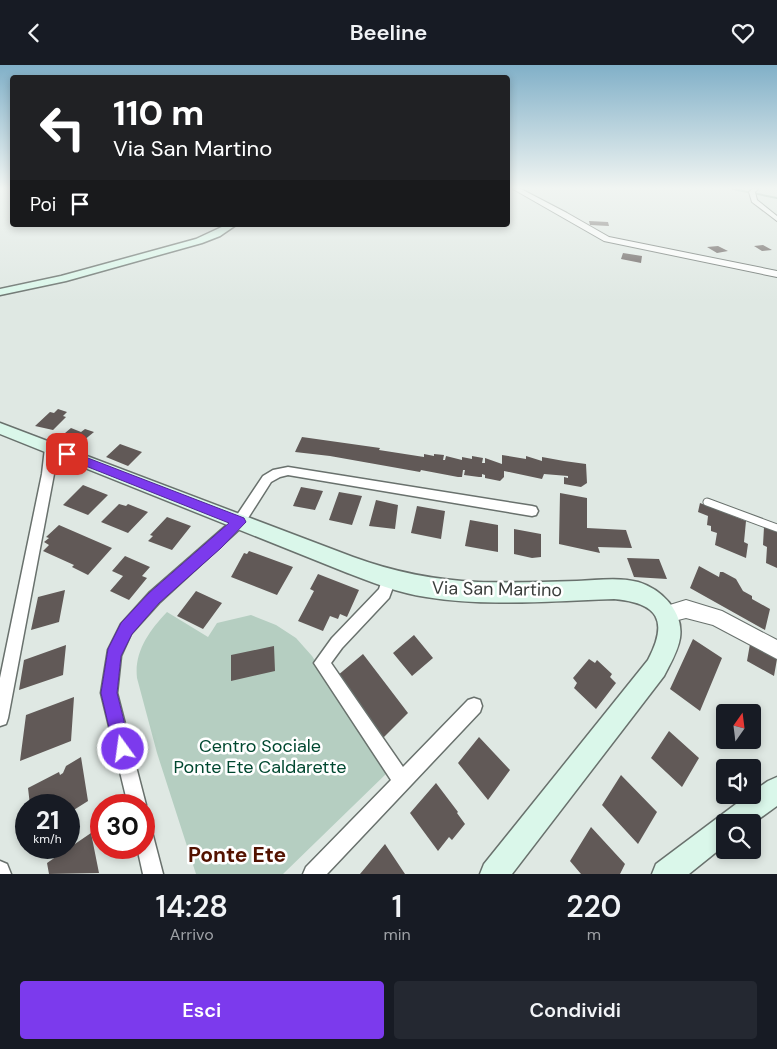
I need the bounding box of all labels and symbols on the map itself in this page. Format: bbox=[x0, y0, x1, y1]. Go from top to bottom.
pin bbox=[46, 433, 88, 475]
street label: Via San Martino bbox=[432, 576, 562, 602]
north arrow bbox=[716, 704, 761, 749]
position arrow bbox=[96, 722, 148, 774]
park label: Centro Sociale Ponte Ete Caldarette bbox=[174, 734, 346, 779]
speed limit sign: 30 bbox=[90, 794, 155, 859]
district label: Ponte Ete bbox=[188, 841, 286, 869]

